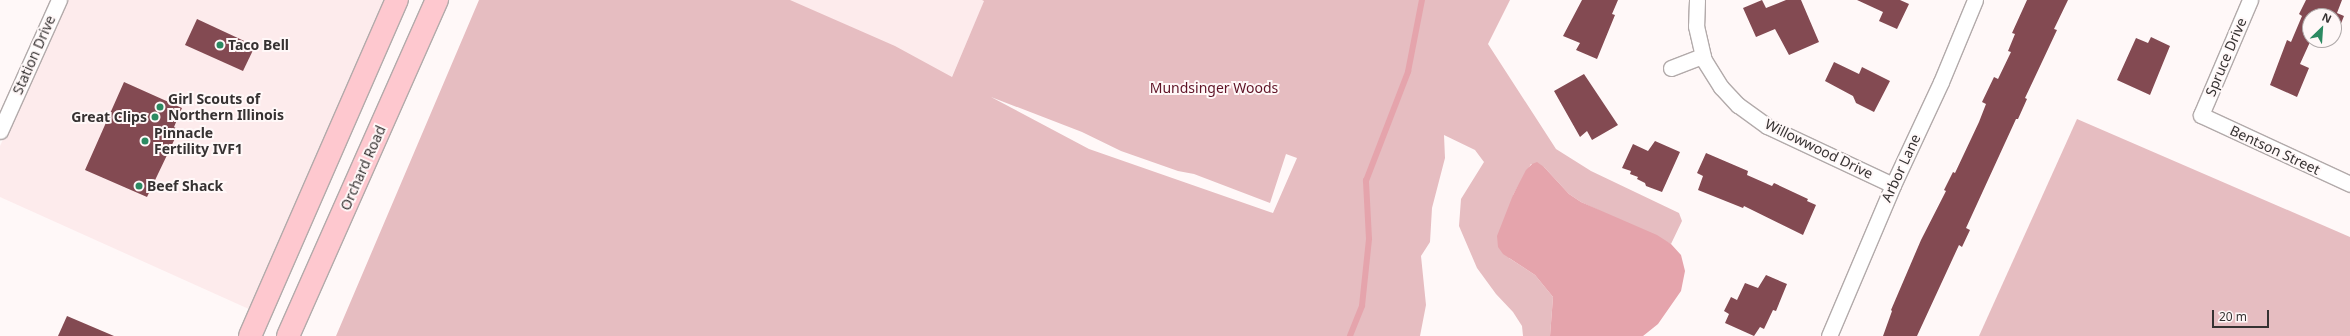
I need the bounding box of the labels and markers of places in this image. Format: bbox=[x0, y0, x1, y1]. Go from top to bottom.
place label: Taco Bell bbox=[228, 37, 289, 53]
marker: Taco Bell bbox=[215, 40, 225, 50]
place label: Girl Scouts of Northern Illinois bbox=[168, 91, 284, 124]
marker: Girl Scouts of Northern Illinois bbox=[155, 102, 165, 112]
place label: Great Clips bbox=[71, 109, 147, 125]
marker: Great Clips bbox=[150, 112, 160, 122]
place label: Pinnacle Fertility IVF1 bbox=[154, 125, 243, 158]
marker: Pinnacle Fertility IVF1 bbox=[139, 135, 151, 147]
place label: Beef Shack bbox=[147, 178, 223, 194]
marker: Beef Shack bbox=[134, 181, 144, 191]

